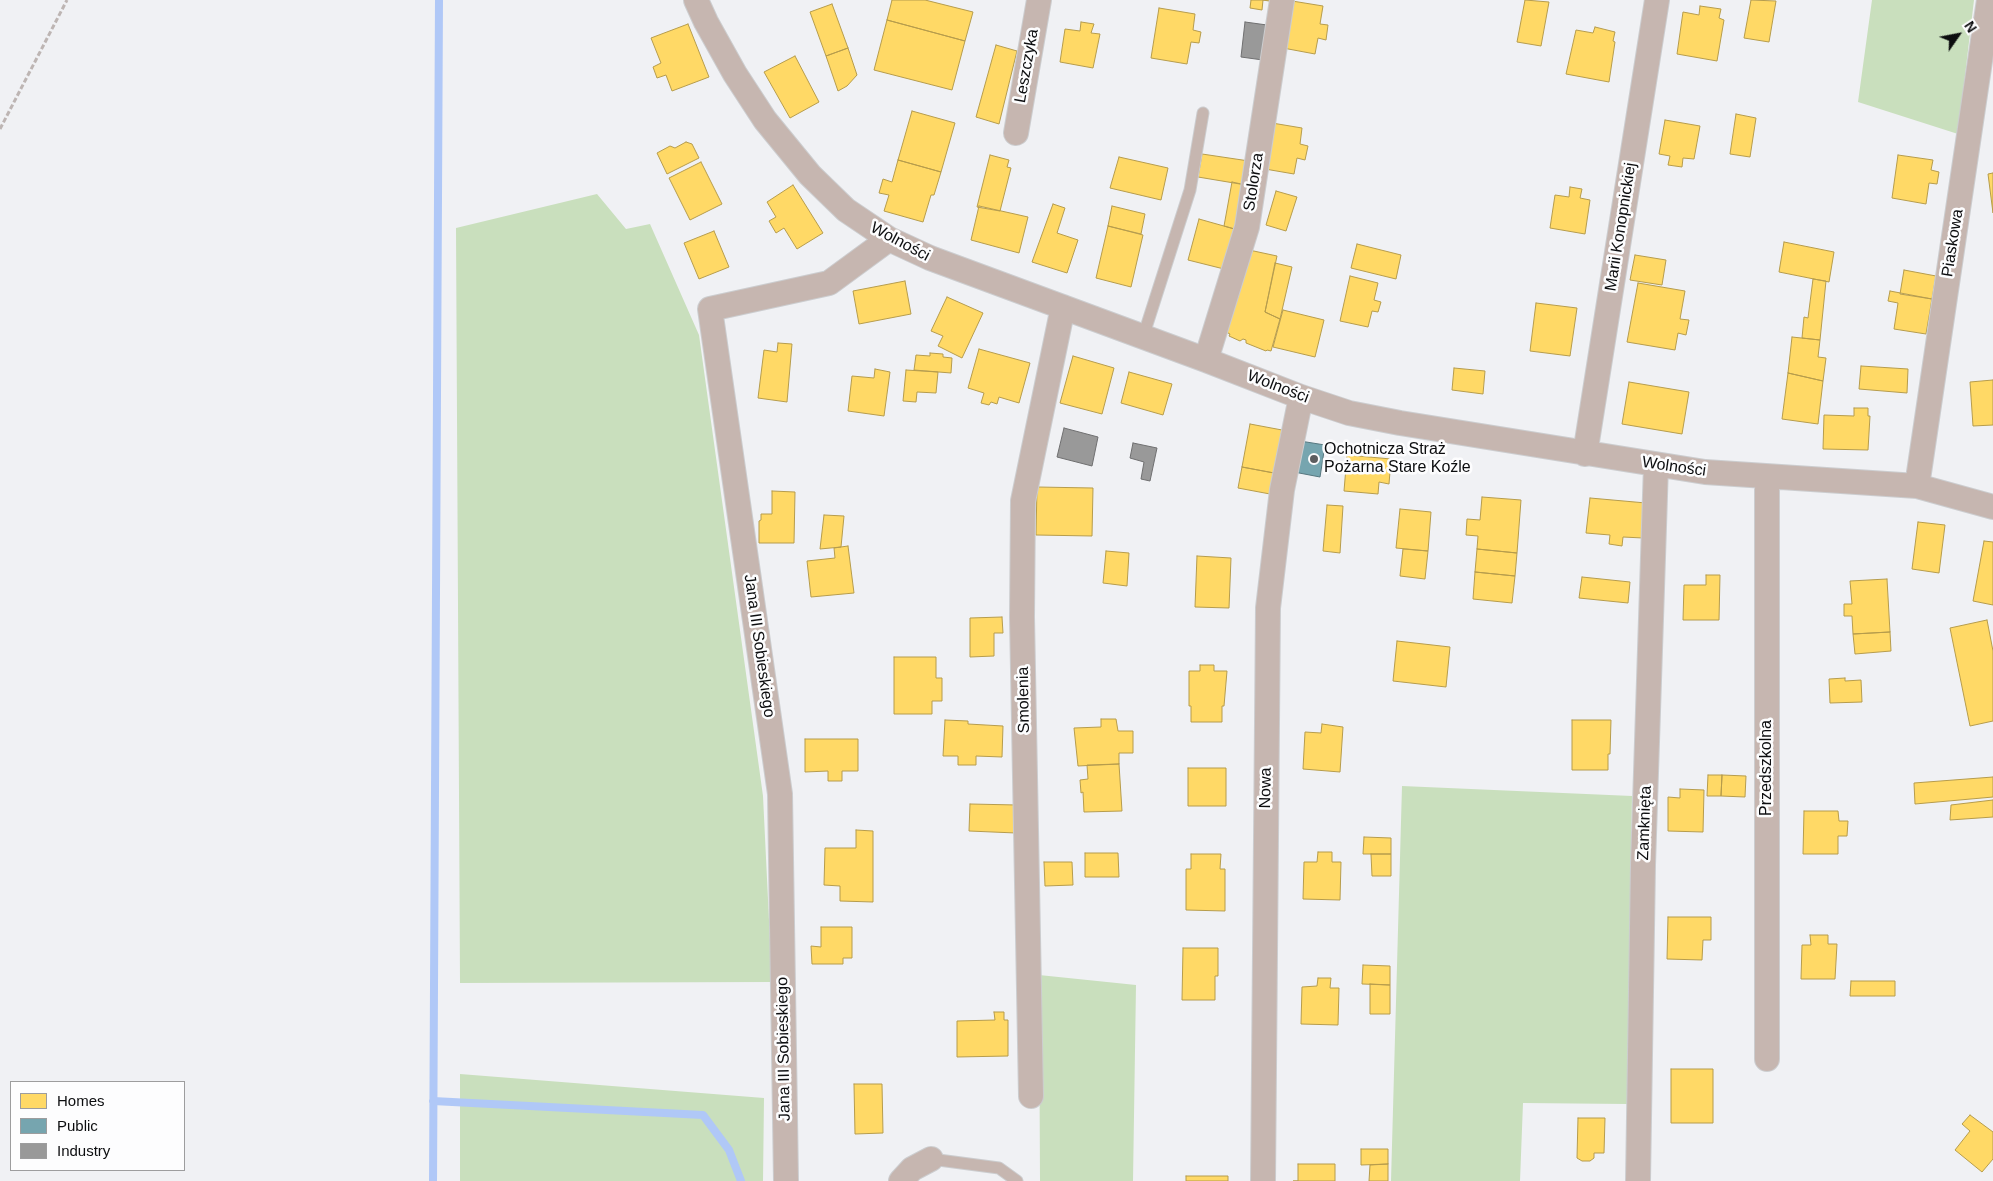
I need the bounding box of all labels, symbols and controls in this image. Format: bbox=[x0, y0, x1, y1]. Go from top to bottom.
north arrow bbox=[1933, 10, 1983, 60]
text: N bbox=[1961, 18, 1980, 35]
street label: Leszczyka bbox=[1011, 28, 1043, 104]
street label: Stolorza bbox=[1240, 152, 1268, 212]
street label: Marii Konopnickiej bbox=[1601, 161, 1641, 293]
street label: Piaskowa bbox=[1938, 208, 1968, 278]
street label: Wolności bbox=[867, 218, 933, 266]
street label: Wolności bbox=[1244, 366, 1312, 408]
place label: Ochotnicza Straż Pożarna Stare Koźle bbox=[1324, 440, 1471, 478]
marker: Ochotnicza Straż Pożarna Stare Koźle bbox=[1308, 453, 1320, 465]
street label: Wolności bbox=[1641, 453, 1707, 481]
street label: Jana III Sobieskiego bbox=[739, 573, 779, 719]
street label: Smolenia bbox=[1014, 666, 1034, 734]
street label: Przedszkolna bbox=[1757, 720, 1777, 816]
street label: Nowa bbox=[1256, 767, 1276, 809]
street label: Zamknięta bbox=[1634, 785, 1656, 861]
street label: Jana III Sobieskiego bbox=[773, 977, 795, 1121]
legend bbox=[10, 1081, 185, 1171]
text: Homes bbox=[57, 1092, 105, 1109]
text: Public bbox=[57, 1117, 98, 1134]
text: Industry bbox=[57, 1142, 110, 1159]

